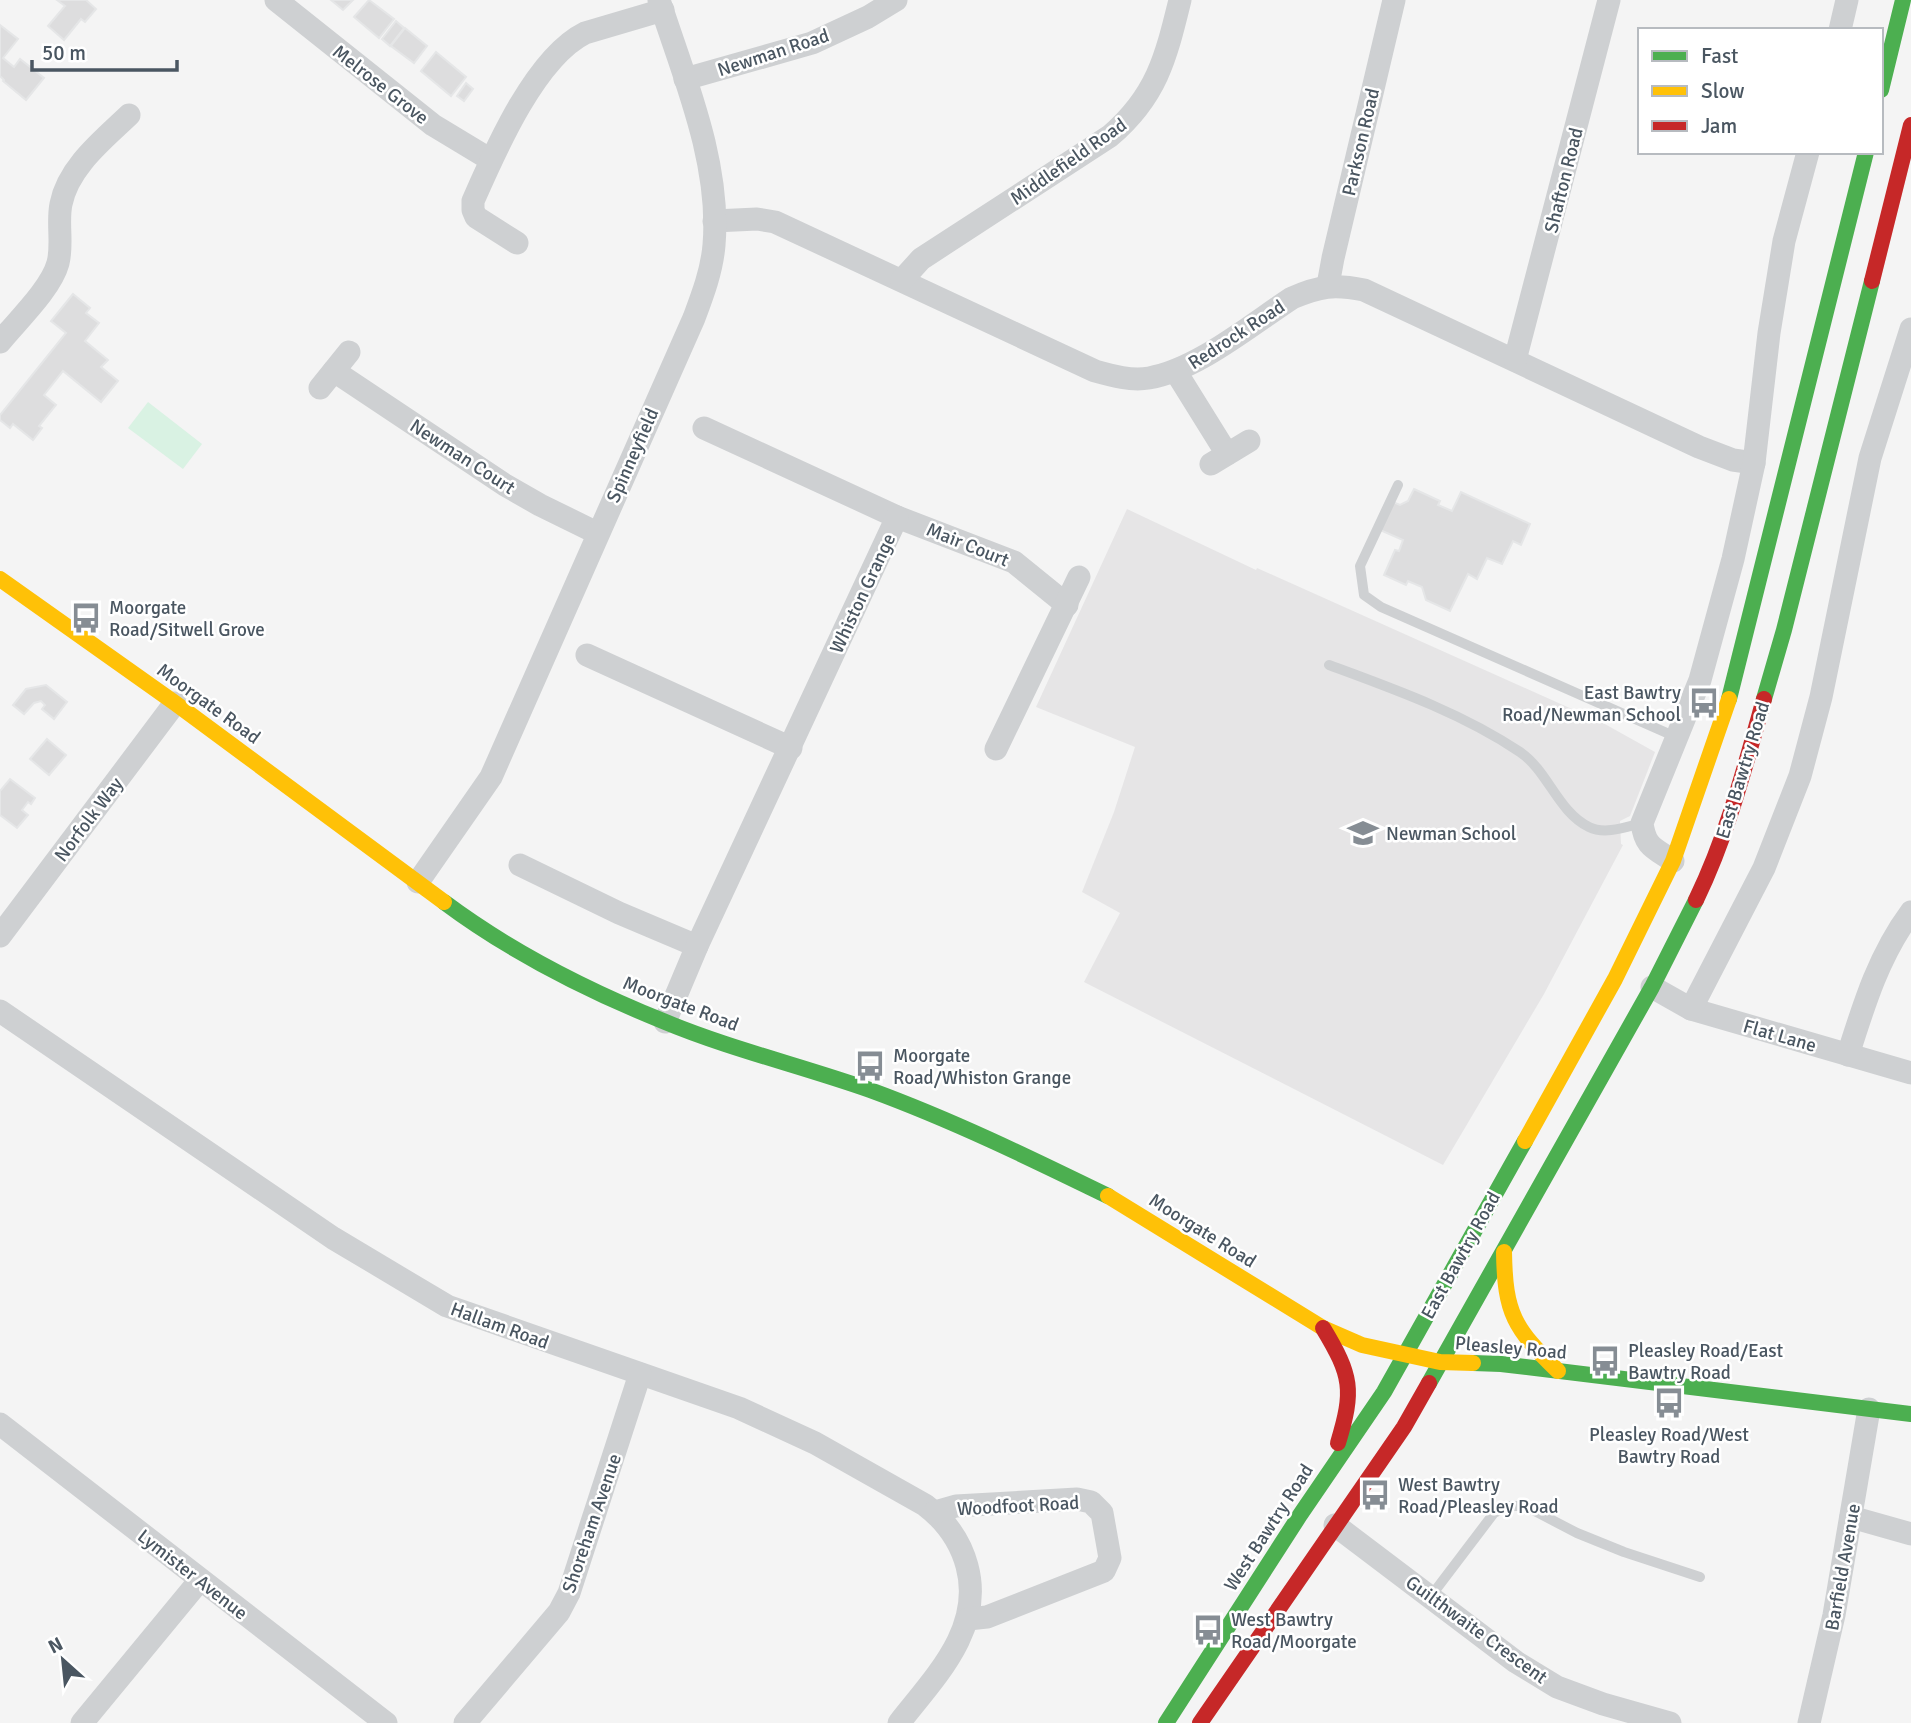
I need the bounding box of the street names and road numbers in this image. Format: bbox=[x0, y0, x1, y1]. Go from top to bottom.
street label: Newman Road bbox=[714, 24, 832, 82]
street label: Melrose Grove bbox=[328, 40, 433, 130]
street label: Parkson Road bbox=[1337, 86, 1385, 198]
street label: Middlefield Road bbox=[1006, 113, 1131, 211]
street label: Shafton Road bbox=[1539, 125, 1589, 235]
street label: Redrock Road bbox=[1184, 295, 1289, 375]
street label: Spinneyfield bbox=[601, 404, 664, 506]
street label: Newman Court bbox=[405, 414, 520, 500]
street label: Mair Court bbox=[923, 518, 1013, 572]
street label: Whiston Grange bbox=[825, 530, 901, 657]
street label: Moorgate Road bbox=[152, 658, 265, 749]
street label: East Bawtry Road bbox=[1711, 699, 1775, 842]
street label: Norfolk Way bbox=[49, 773, 128, 867]
street label: Moorgate Road bbox=[619, 971, 742, 1037]
street label: Flat Lane bbox=[1740, 1014, 1819, 1058]
street label: East Bawtry Road bbox=[1416, 1187, 1506, 1323]
street label: Moorgate Road bbox=[1144, 1188, 1261, 1273]
street label: Hallam Road bbox=[447, 1297, 552, 1355]
street label: Pleasley Road bbox=[1454, 1331, 1568, 1365]
street label: Shoreham Avenue bbox=[557, 1451, 627, 1596]
street label: West Bawtry Road bbox=[1219, 1459, 1319, 1596]
street label: Woodfoot Road bbox=[956, 1491, 1080, 1521]
street label: Barfield Avenue bbox=[1820, 1502, 1866, 1632]
street label: Lymister Avenue bbox=[133, 1524, 252, 1625]
street label: Guilthwaite Crescent bbox=[1401, 1570, 1552, 1690]

